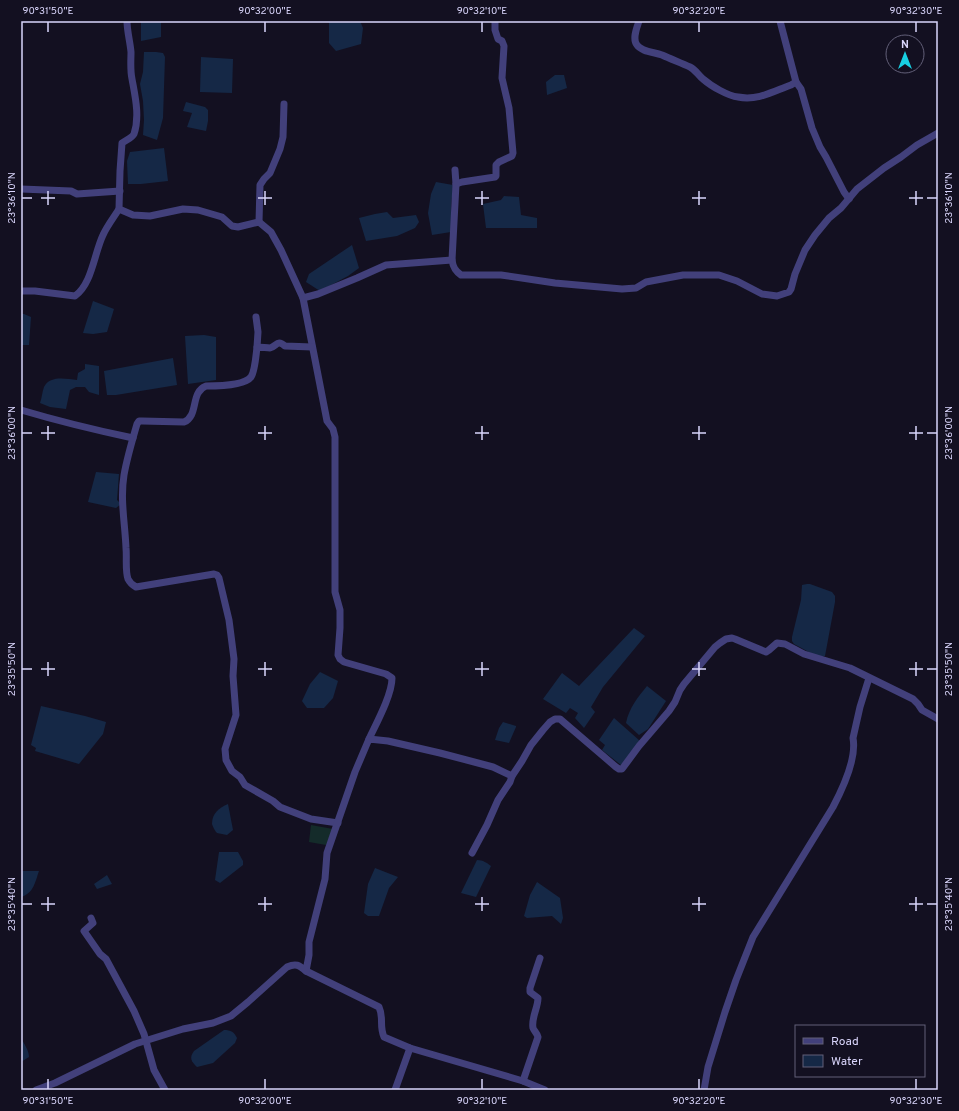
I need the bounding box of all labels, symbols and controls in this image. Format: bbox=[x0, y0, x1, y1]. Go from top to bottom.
text: 90°31'50"E bbox=[23, 5, 73, 18]
text: 90°32'00"E bbox=[238, 5, 292, 18]
text: 90°32'10"E bbox=[457, 5, 507, 18]
text: 90°32'20"E bbox=[672, 5, 726, 18]
text: 90°32'30"E bbox=[890, 5, 942, 18]
north arrow bbox=[885, 34, 925, 74]
text: N bbox=[901, 38, 909, 52]
text: 23°36'10"N bbox=[6, 172, 19, 224]
text: 23°36'10"N bbox=[943, 172, 956, 224]
text: 23°36'00"N bbox=[6, 406, 19, 460]
text: 23°36'00"N bbox=[943, 406, 956, 460]
text: 23°35'50"N bbox=[6, 642, 19, 696]
text: 23°35'50"N bbox=[943, 642, 956, 696]
text: 23°35'40"N bbox=[6, 877, 19, 931]
text: 23°35'40"N bbox=[943, 877, 956, 931]
legend bbox=[795, 1025, 925, 1077]
text: Road bbox=[831, 1034, 859, 1050]
text: Water bbox=[831, 1054, 863, 1070]
text: 90°31'50"E bbox=[23, 1095, 73, 1108]
text: 90°32'00"E bbox=[238, 1095, 292, 1108]
text: 90°32'10"E bbox=[457, 1095, 507, 1108]
text: 90°32'20"E bbox=[672, 1095, 726, 1108]
text: 90°32'30"E bbox=[890, 1095, 942, 1108]

